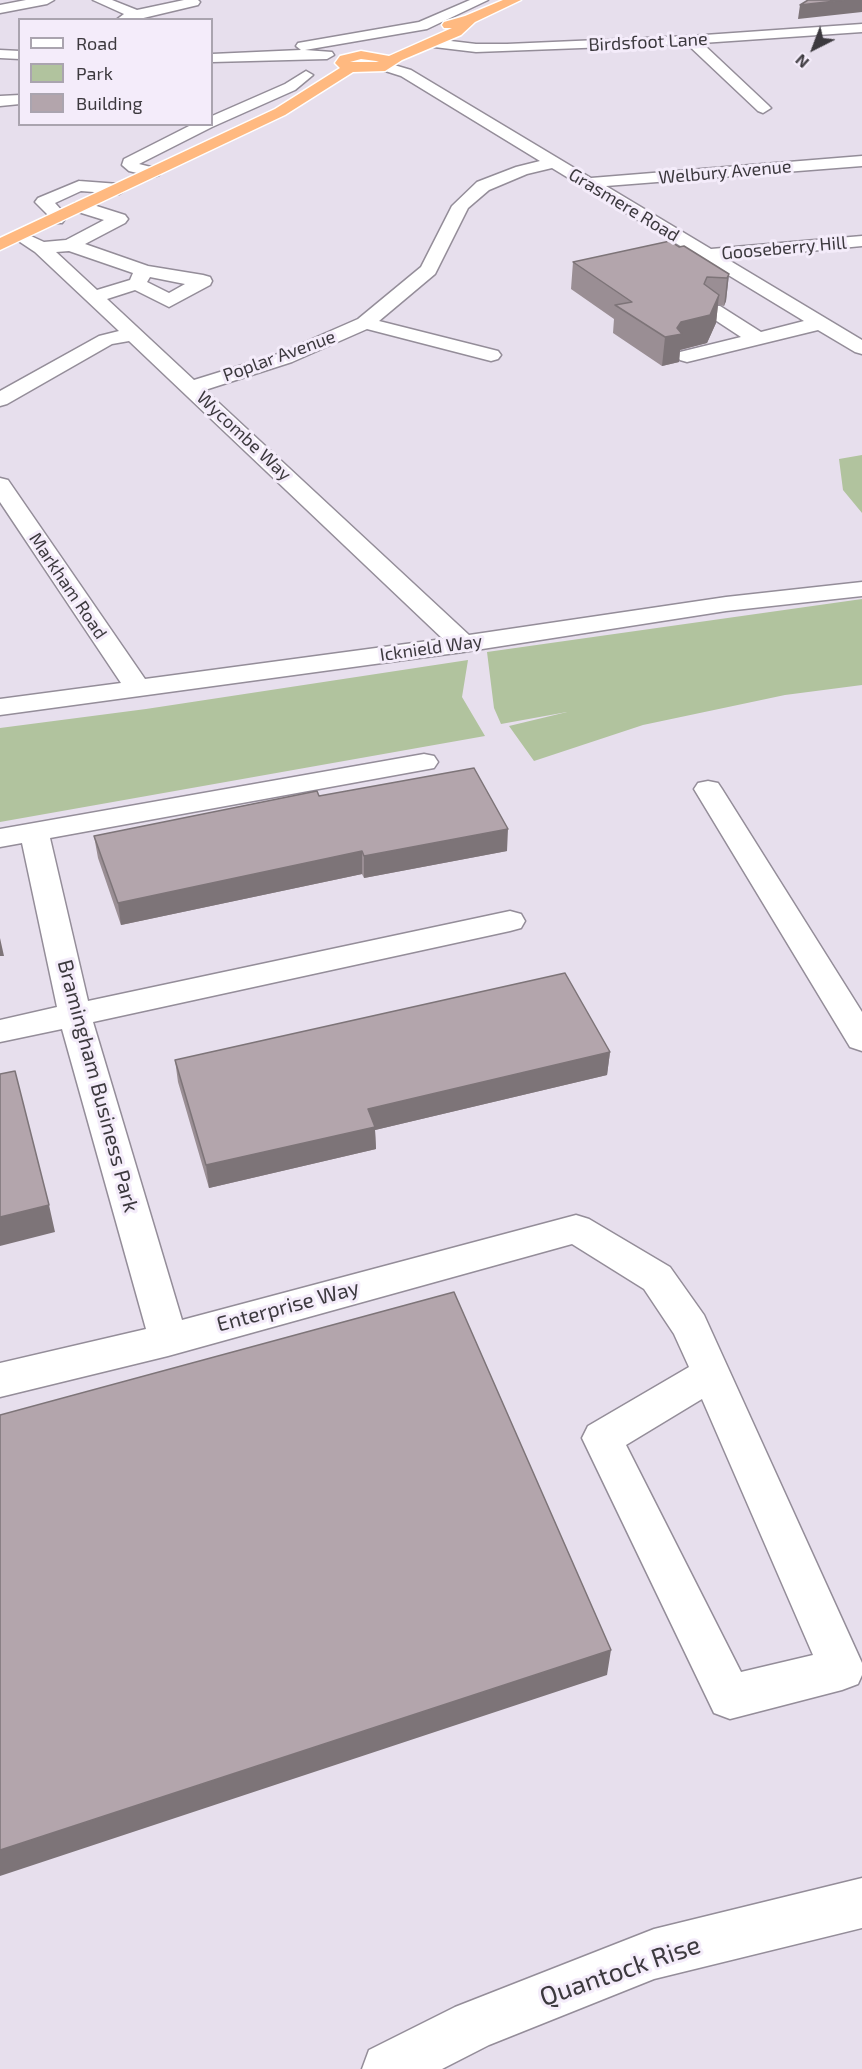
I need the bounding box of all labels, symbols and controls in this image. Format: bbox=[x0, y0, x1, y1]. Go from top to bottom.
legend bbox=[18, 18, 213, 126]
north arrow bbox=[784, 18, 844, 78]
street label: Birdsfoot Lane bbox=[588, 28, 708, 56]
text: Road bbox=[76, 32, 117, 54]
text: N bbox=[791, 51, 812, 73]
text: Park bbox=[76, 62, 113, 84]
text: Building bbox=[76, 92, 143, 114]
street label: Welbury Avenue bbox=[658, 155, 792, 189]
street label: Grasmere Road bbox=[565, 164, 683, 246]
street label: Gooseberry Hill bbox=[720, 232, 848, 264]
street label: Poplar Avenue bbox=[220, 326, 338, 386]
street label: Wycombe Way bbox=[192, 387, 296, 485]
street label: Markham Road bbox=[24, 529, 112, 643]
street label: Icknield Way bbox=[378, 630, 484, 666]
street label: Bramingham Business Park bbox=[52, 957, 144, 1215]
street label: Enterprise Way bbox=[214, 1275, 362, 1337]
street label: Quantock Rise bbox=[536, 1929, 704, 2013]

